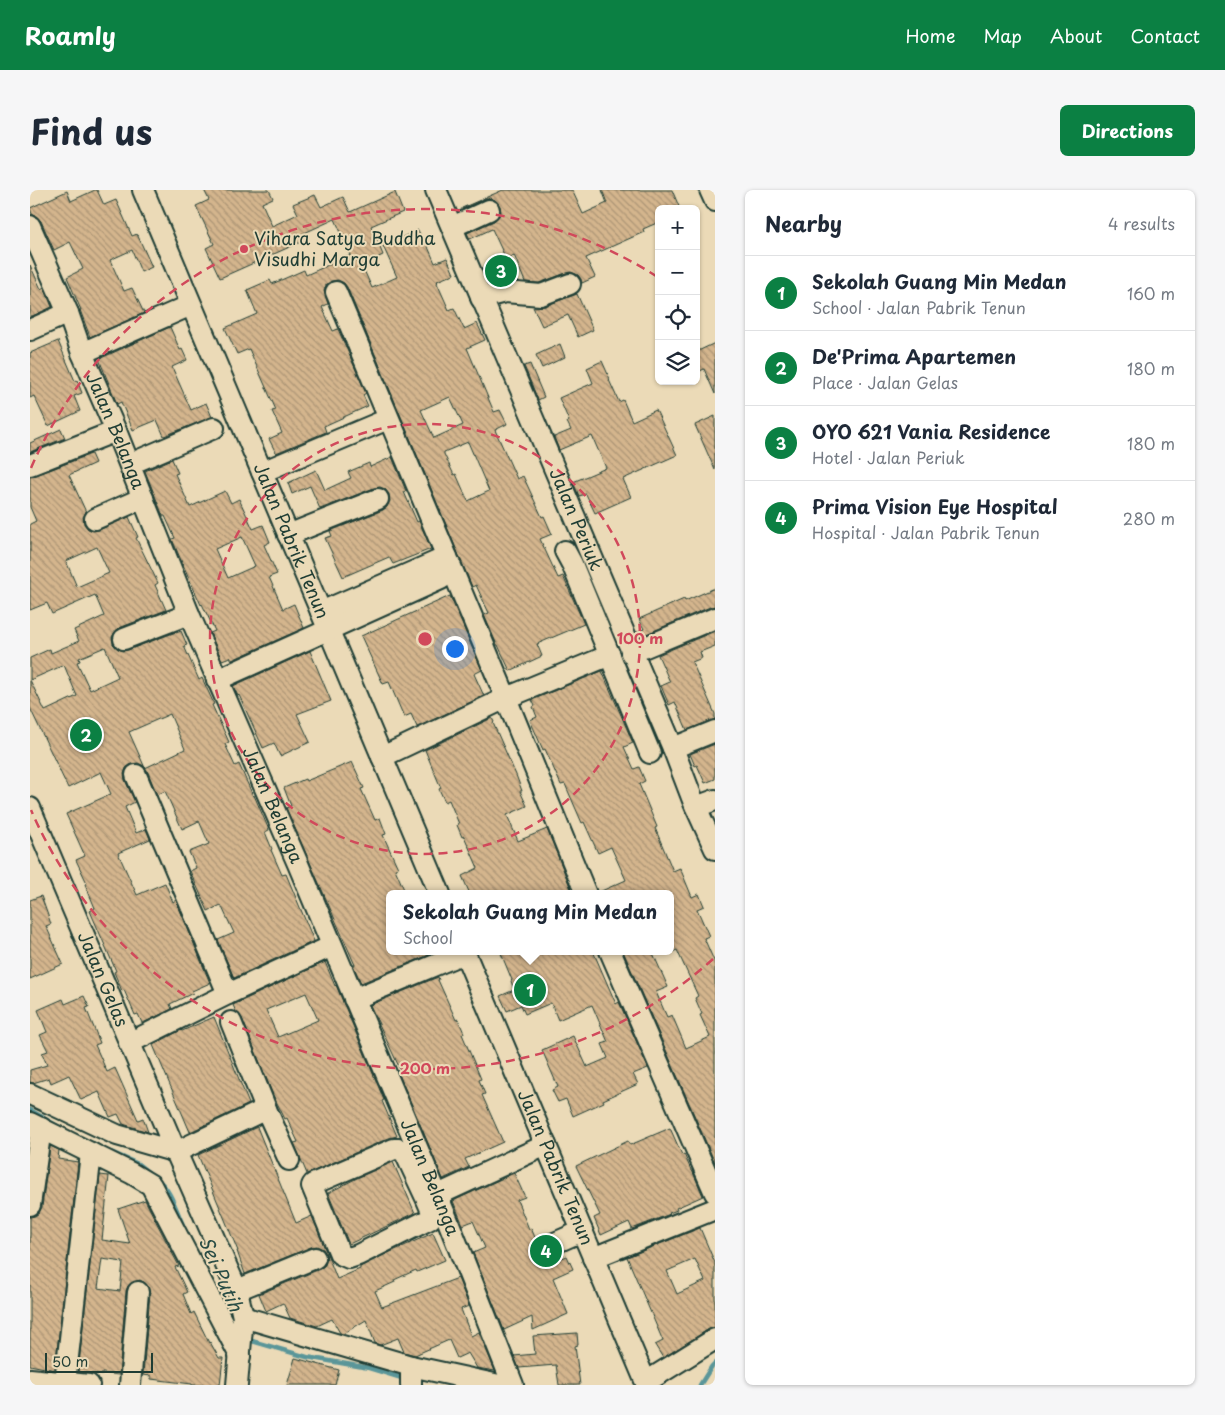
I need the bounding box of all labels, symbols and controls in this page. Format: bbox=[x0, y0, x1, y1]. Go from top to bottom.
text: Roamly bbox=[25, 17, 116, 53]
text: Home bbox=[905, 22, 955, 49]
text: Map bbox=[983, 22, 1022, 49]
text: About bbox=[1050, 22, 1102, 49]
text: Contact bbox=[1130, 22, 1200, 49]
text: Find us bbox=[30, 104, 152, 157]
button: Directions bbox=[1060, 105, 1195, 156]
map controls bbox=[655, 205, 700, 385]
button: + bbox=[655, 205, 700, 250]
text: Nearby bbox=[765, 207, 842, 239]
text: 4 results bbox=[1108, 211, 1175, 235]
place label: Vihara Satya Buddha Visudhi Marga bbox=[254, 224, 436, 272]
marker: Vihara Satya Buddha Visudhi Marga bbox=[238, 243, 250, 255]
button: − bbox=[655, 250, 700, 295]
pin: 3 bbox=[485, 252, 517, 290]
text: Sekolah Guang Min Medan bbox=[812, 267, 1067, 295]
text: 1 bbox=[777, 281, 785, 305]
text: 160 m bbox=[1127, 281, 1175, 305]
button: locate bbox=[655, 295, 700, 340]
text: School · Jalan Pabrik Tenun bbox=[812, 295, 1026, 319]
button: layers bbox=[655, 340, 700, 385]
text: De'Prima Apartemen bbox=[812, 342, 1016, 370]
text: 2 bbox=[775, 356, 787, 380]
text: 180 m bbox=[1127, 356, 1175, 380]
street label: Jalan Belanga bbox=[80, 368, 153, 494]
text: Place · Jalan Gelas bbox=[812, 370, 958, 394]
text: OYO 621 Vania Residence bbox=[812, 417, 1050, 445]
text: 3 bbox=[776, 431, 786, 455]
text: 180 m bbox=[1127, 431, 1175, 455]
text: Hotel · Jalan Periuk bbox=[812, 445, 965, 469]
street label: Jalan Pabrik Tenun bbox=[248, 458, 337, 623]
street label: Jalan Periuk bbox=[544, 463, 611, 574]
text: Prima Vision Eye Hospital bbox=[812, 492, 1057, 520]
text: 4 bbox=[776, 506, 786, 530]
text: 280 m bbox=[1123, 506, 1175, 530]
text: Hospital · Jalan Pabrik Tenun bbox=[812, 520, 1040, 544]
text: 100 m bbox=[617, 626, 663, 649]
centre of rings bbox=[416, 630, 434, 648]
your location bbox=[442, 636, 468, 662]
pin: 2 bbox=[70, 716, 102, 754]
street label: Jalan Belanga bbox=[236, 742, 311, 868]
popup bbox=[386, 890, 674, 955]
text: Sekolah Guang Min Medan bbox=[403, 897, 657, 925]
text: School bbox=[403, 925, 453, 949]
street label: Jalan Gelas bbox=[72, 927, 136, 1031]
pin: 1 bbox=[514, 971, 546, 1009]
text: 200 m bbox=[400, 1056, 450, 1079]
street label: Jalan Pabrik Tenun bbox=[512, 1085, 602, 1249]
street label: Jalan Belanga bbox=[394, 1114, 468, 1240]
water label: Sei Putih bbox=[193, 1232, 251, 1317]
pin: 4 bbox=[530, 1232, 562, 1270]
scale bar bbox=[45, 1350, 152, 1373]
text: 50 m bbox=[52, 1351, 88, 1372]

